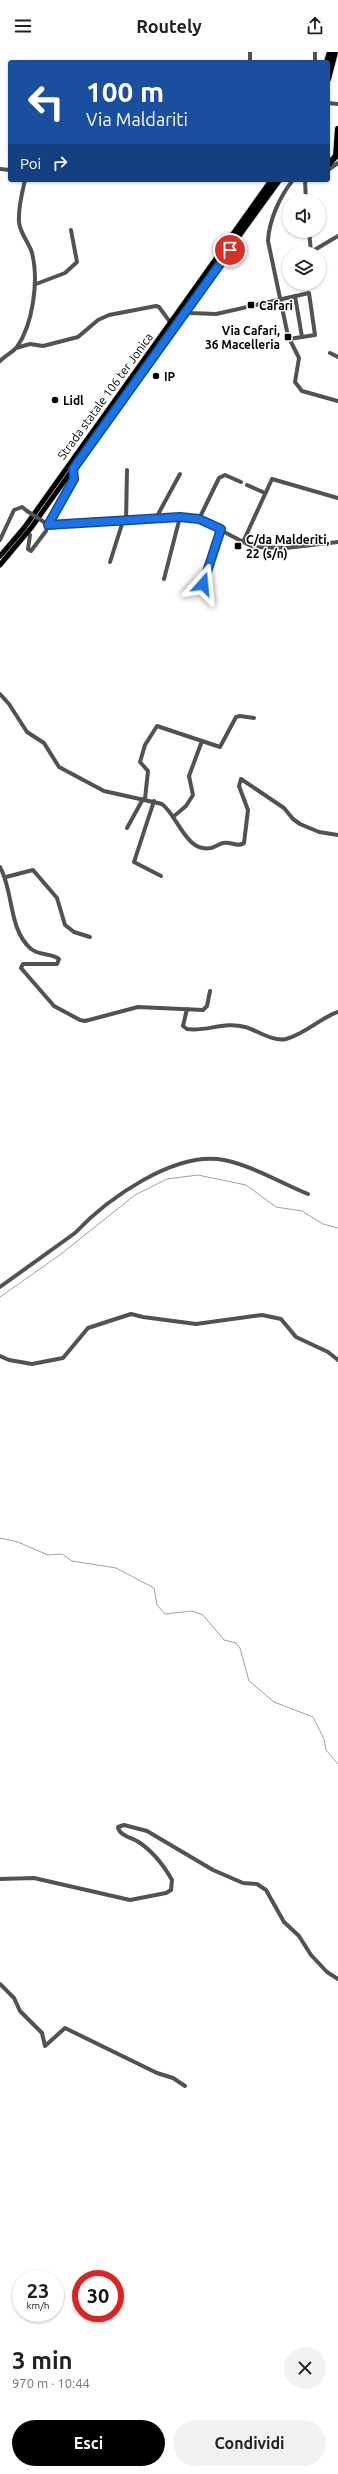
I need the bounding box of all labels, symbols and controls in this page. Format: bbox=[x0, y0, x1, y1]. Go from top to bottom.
icon: menu bbox=[12, 15, 34, 37]
icon: share bbox=[304, 15, 326, 37]
text: Routely bbox=[136, 16, 202, 36]
icon: left bbox=[20, 76, 72, 128]
text: 100 m bbox=[86, 76, 164, 107]
text: Via Maldariti bbox=[86, 109, 188, 129]
icon: right bbox=[49, 152, 71, 174]
text: Poi bbox=[20, 155, 41, 172]
map controls bbox=[282, 194, 326, 290]
button: sound bbox=[282, 194, 326, 238]
pin bbox=[213, 233, 247, 267]
icon: arrive bbox=[219, 239, 241, 261]
button: layers bbox=[282, 246, 326, 290]
place label: Cafari bbox=[259, 299, 293, 312]
marker: Cafari bbox=[246, 300, 256, 310]
place label: Via Cafari, 36 Macelleria bbox=[205, 324, 280, 351]
street label: Strada statale 106 ter Jonica bbox=[55, 330, 155, 462]
marker: Via Cafari, 36 Macelleria bbox=[283, 332, 293, 342]
place label: IP bbox=[164, 370, 176, 383]
marker: IP bbox=[151, 371, 161, 381]
place label: Lidl bbox=[63, 394, 84, 407]
marker: Lidl bbox=[50, 395, 60, 405]
place label: C/da Malderiti, 22 (s/n) bbox=[246, 533, 330, 561]
marker: C/da Malderiti, 22 (s/n) bbox=[233, 541, 243, 551]
position arrow bbox=[182, 563, 224, 605]
speed limit sign: 30 bbox=[72, 2270, 124, 2322]
text: 23 bbox=[27, 2279, 49, 2302]
text: km/h bbox=[26, 2300, 50, 2311]
text: 3 min bbox=[12, 2347, 73, 2374]
button: close bbox=[284, 2347, 326, 2389]
text: 970 m · 10:44 bbox=[12, 2376, 90, 2390]
button: Esci bbox=[12, 2420, 165, 2466]
button: Condividi bbox=[173, 2420, 326, 2466]

